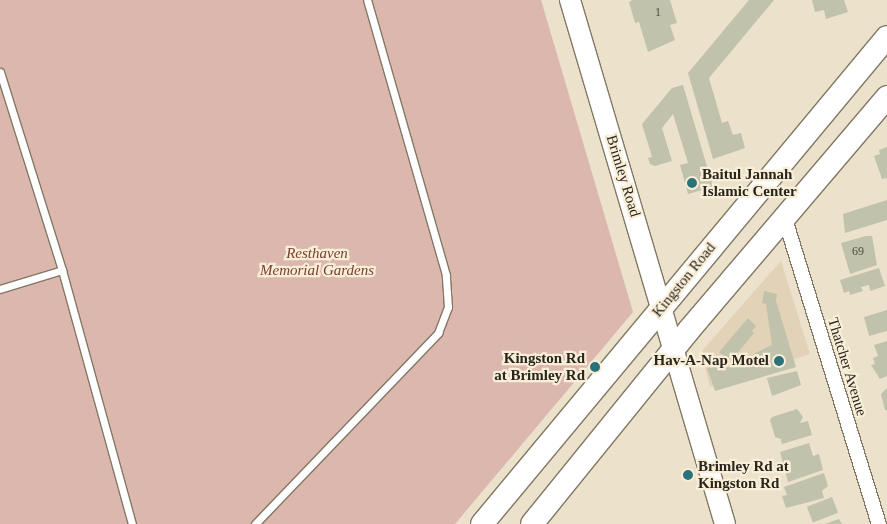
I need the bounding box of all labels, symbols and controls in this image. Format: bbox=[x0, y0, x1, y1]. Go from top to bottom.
house number: 1 bbox=[655, 6, 661, 20]
street label: Brimley Road bbox=[602, 133, 644, 219]
place label: Baitul Jannah Islamic Center bbox=[702, 165, 797, 200]
marker: Baitul Jannah Islamic Center bbox=[686, 177, 698, 189]
street label: Kingston Road bbox=[649, 239, 719, 321]
park label: Resthaven Memorial Gardens bbox=[260, 244, 374, 279]
house number: 69 bbox=[852, 245, 864, 259]
street label: Thatcher Avenue bbox=[823, 315, 871, 419]
place label: Kingston Rd at Brimley Rd bbox=[494, 349, 585, 384]
place label: Hav-A-Nap Motel bbox=[654, 352, 769, 370]
marker: Hav-A-Nap Motel bbox=[773, 355, 785, 367]
marker: Kingston Rd at Brimley Rd bbox=[589, 361, 601, 373]
place label: Brimley Rd at Kingston Rd bbox=[698, 457, 789, 492]
marker: Brimley Rd at Kingston Rd bbox=[682, 469, 694, 481]

